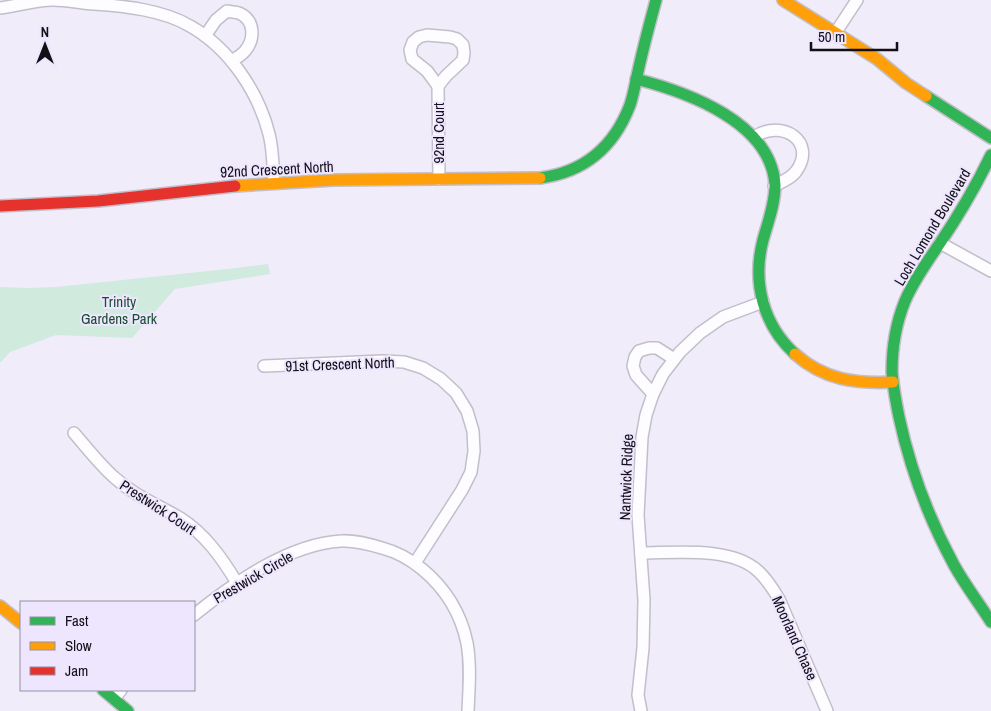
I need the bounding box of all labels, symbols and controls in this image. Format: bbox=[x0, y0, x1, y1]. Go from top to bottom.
north arrow bbox=[20, 20, 70, 70]
scale bar bbox=[811, 20, 897, 52]
text: N bbox=[41, 23, 49, 41]
text: 50 m bbox=[818, 26, 845, 47]
street label: 92nd Court bbox=[428, 102, 449, 163]
street label: 92nd Crescent North bbox=[220, 156, 334, 182]
street label: Loch Lomond Boulevard bbox=[889, 164, 975, 290]
park label: Trinity Gardens Park bbox=[81, 291, 158, 329]
street label: 91st Crescent North bbox=[285, 352, 395, 376]
street label: Nantwick Ridge bbox=[614, 433, 638, 521]
street label: Prestwick Court bbox=[116, 475, 201, 540]
street label: Prestwick Circle bbox=[209, 546, 297, 608]
street label: Moorland Chase bbox=[767, 593, 823, 684]
legend bbox=[20, 601, 195, 691]
text: Fast bbox=[65, 610, 89, 631]
text: Slow bbox=[65, 635, 92, 656]
text: Jam bbox=[65, 660, 88, 681]

